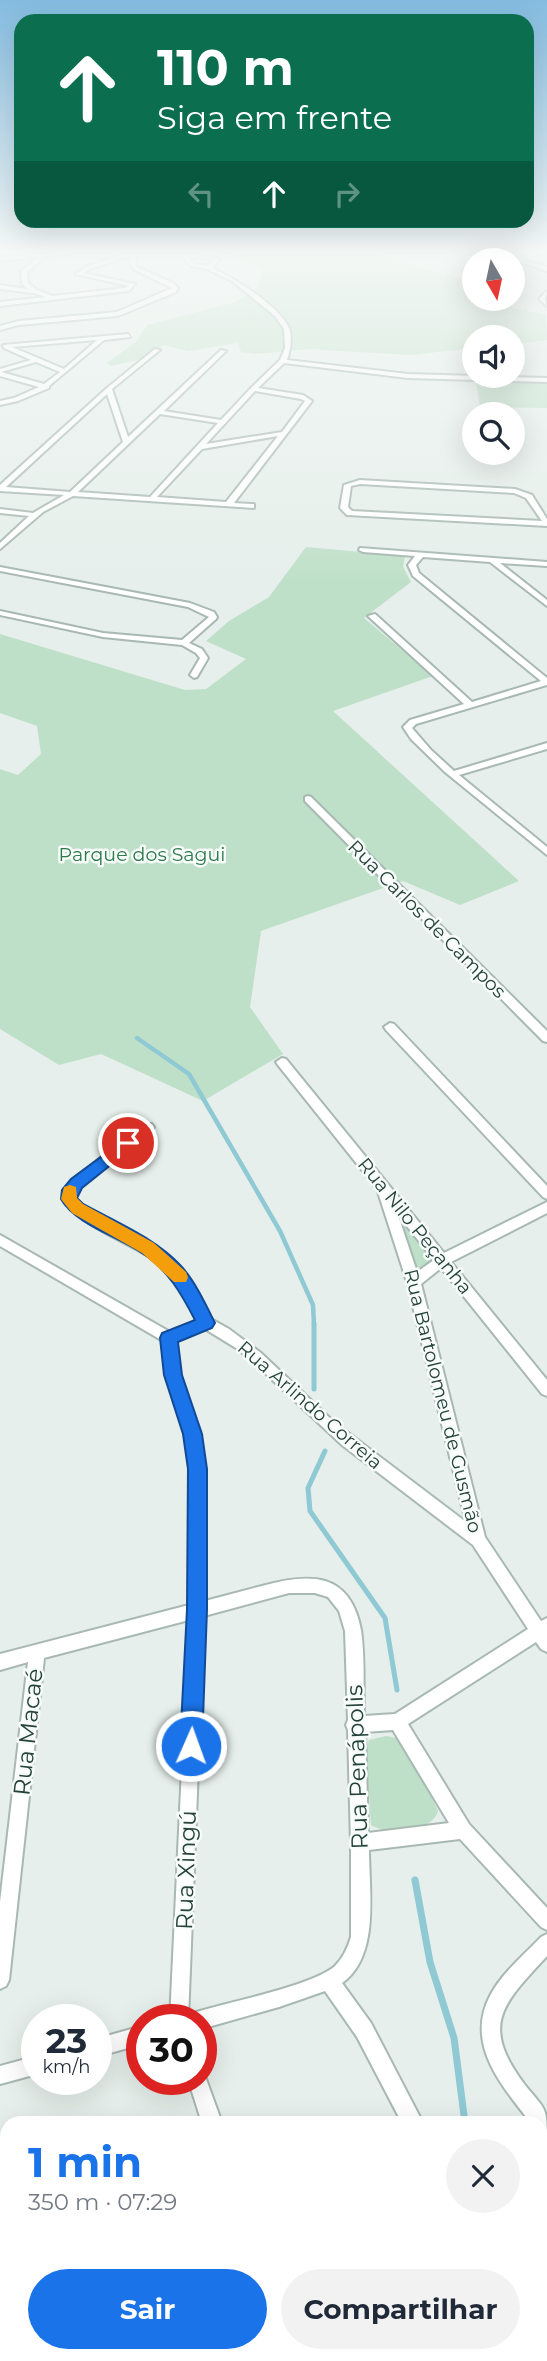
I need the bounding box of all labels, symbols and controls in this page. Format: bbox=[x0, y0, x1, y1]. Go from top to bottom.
text: 110 m bbox=[157, 38, 294, 97]
icon: ahead bbox=[42, 42, 133, 133]
text: Siga em frente bbox=[157, 98, 392, 137]
icon: left bbox=[182, 175, 220, 213]
icon: ahead bbox=[255, 175, 293, 213]
icon: right bbox=[328, 175, 366, 213]
north arrow bbox=[462, 248, 525, 312]
map controls bbox=[462, 248, 525, 465]
button: sound bbox=[462, 325, 525, 388]
button: search bbox=[462, 402, 525, 465]
street label: Rua Carlos de Campos bbox=[343, 835, 511, 1003]
park label: Parque dos Sagui bbox=[59, 843, 225, 866]
pin bbox=[98, 1113, 158, 1173]
icon: arrive bbox=[109, 1124, 147, 1162]
street label: Rua Nilo Peçanha bbox=[353, 1153, 477, 1299]
street label: Rua Bartolomeu de Gusmão bbox=[399, 1267, 487, 1535]
street label: Rua Arlindo Correia bbox=[233, 1336, 387, 1474]
street label: Rua Macaé bbox=[7, 1667, 49, 1797]
street label: Rua Penápolis bbox=[340, 1684, 374, 1850]
position arrow bbox=[154, 1709, 228, 1783]
street label: Rua Xingú bbox=[170, 1810, 202, 1930]
speed limit sign: 30 bbox=[126, 2004, 217, 2095]
text: 23 bbox=[46, 2019, 87, 2062]
text: km/h bbox=[42, 2056, 91, 2078]
text: 1 min bbox=[28, 2136, 142, 2188]
button: close bbox=[446, 2139, 520, 2213]
text: 350 m · 07:29 bbox=[28, 2188, 177, 2216]
button: Sair bbox=[28, 2269, 267, 2349]
button: Compartilhar bbox=[281, 2269, 520, 2349]

